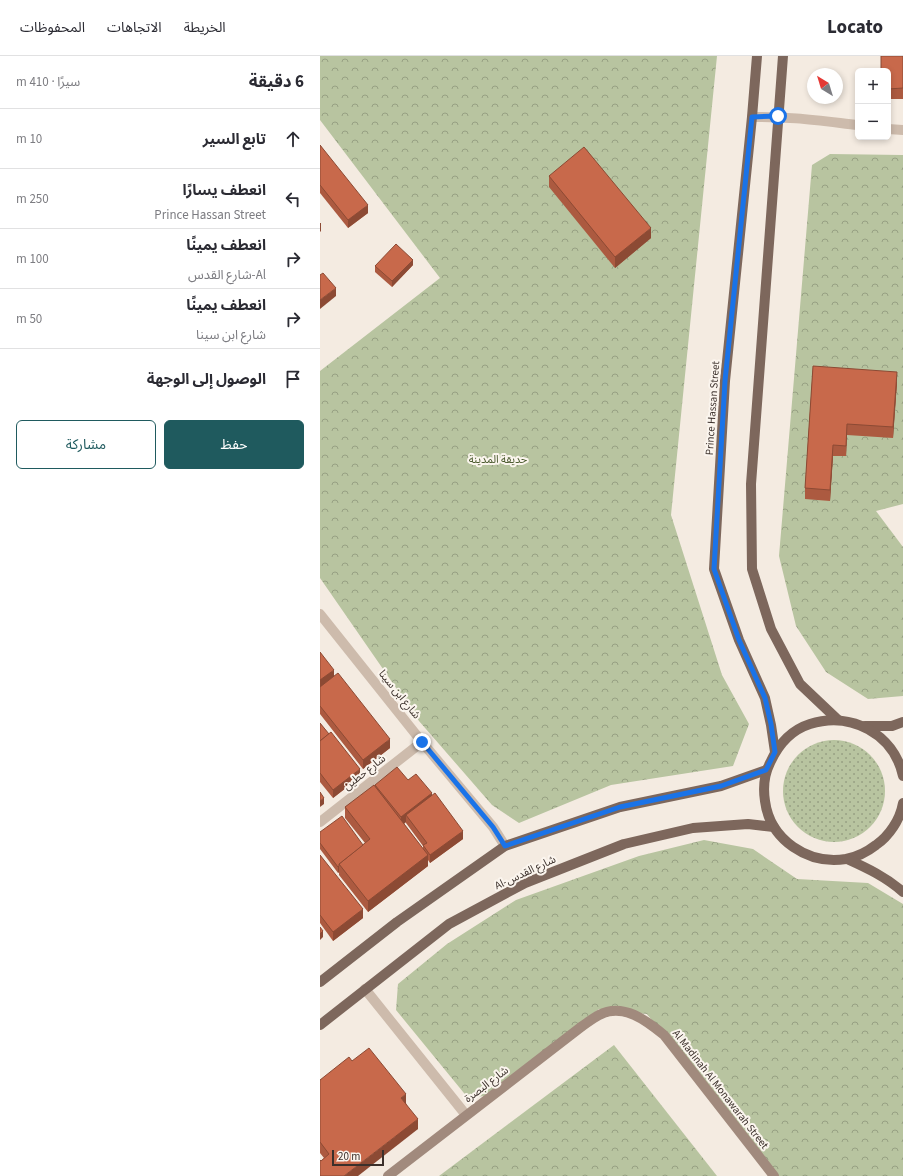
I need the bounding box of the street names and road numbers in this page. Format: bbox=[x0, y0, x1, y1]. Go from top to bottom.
street label: Prince Hassan Street bbox=[702, 360, 723, 456]
street label: شارع ابن سينا bbox=[375, 667, 424, 722]
street label: شارع حطين bbox=[340, 751, 389, 794]
street label: Al-شارع القدس bbox=[492, 852, 559, 893]
street label: Al Madinah Al Monawarah Street bbox=[669, 1026, 772, 1152]
street label: شارع البصرة bbox=[461, 1063, 512, 1106]

